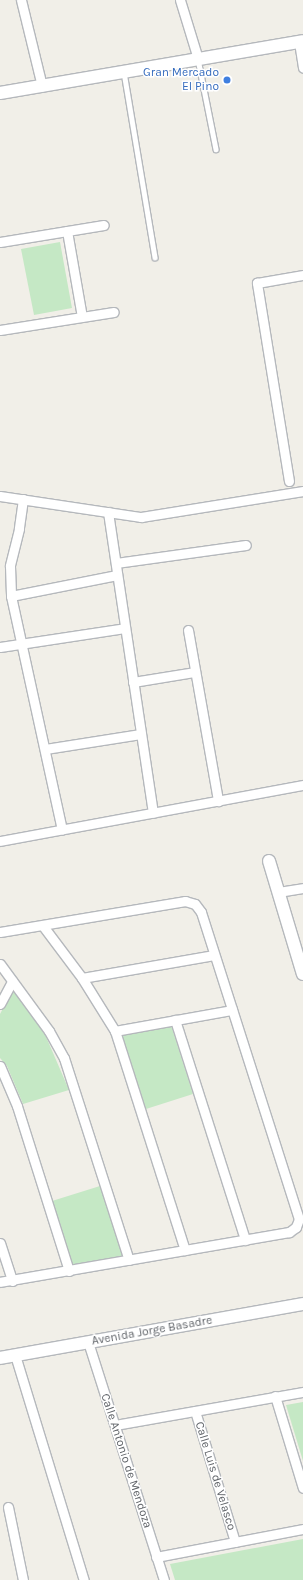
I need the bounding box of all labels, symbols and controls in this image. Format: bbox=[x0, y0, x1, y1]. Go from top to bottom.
place label: Gran Mercado El Pino bbox=[143, 66, 219, 94]
marker: Gran Mercado El Pino bbox=[222, 75, 232, 85]
street label: Avenida Jorge Basadre bbox=[91, 1313, 213, 1349]
street label: Calle Antonio de Mendoza bbox=[97, 1392, 155, 1530]
street label: Calle Luis de Velasco bbox=[192, 1420, 238, 1532]

